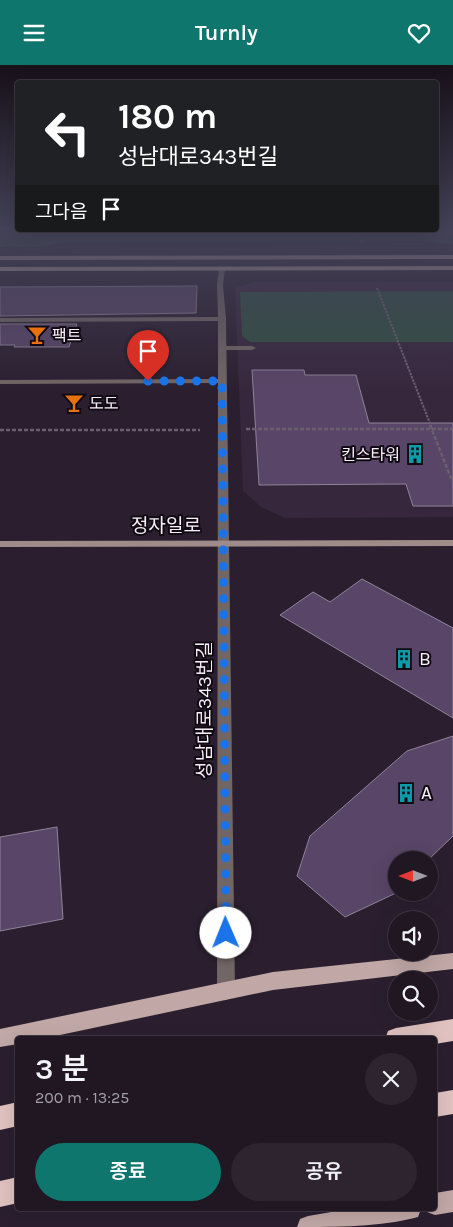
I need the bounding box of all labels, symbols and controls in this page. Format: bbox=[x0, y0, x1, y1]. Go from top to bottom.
icon: menu bbox=[20, 19, 48, 47]
icon: heart bbox=[405, 19, 433, 47]
text: Turnly bbox=[195, 20, 258, 46]
text: 180 m bbox=[118, 96, 217, 137]
icon: left bbox=[35, 100, 100, 165]
text: 성남대로343번길 bbox=[118, 144, 278, 170]
icon: arrive bbox=[97, 195, 125, 223]
text: 그다음 bbox=[35, 201, 87, 223]
bar icon: 팩트 bbox=[26, 324, 48, 346]
place label: 팩트 bbox=[52, 326, 81, 345]
pin bbox=[127, 330, 169, 381]
icon: arrive bbox=[134, 337, 162, 365]
bar icon: 도도 bbox=[63, 392, 85, 414]
place label: 도도 bbox=[89, 394, 119, 413]
building icon: 킨스타워 bbox=[404, 443, 426, 465]
place label: 킨스타워 bbox=[341, 445, 400, 464]
street label: 정자일로 bbox=[131, 515, 201, 537]
street label: 성남대로343번길 bbox=[194, 641, 216, 779]
building icon: B bbox=[393, 648, 415, 670]
place label: B bbox=[419, 648, 431, 670]
building icon: A bbox=[395, 782, 417, 804]
place label: A bbox=[421, 782, 432, 804]
north arrow bbox=[388, 851, 438, 901]
map controls bbox=[388, 851, 438, 1021]
position arrow bbox=[199, 906, 251, 958]
button: sound bbox=[388, 911, 438, 961]
button: search bbox=[388, 971, 438, 1021]
text: 3 분 bbox=[35, 1051, 88, 1087]
button: close bbox=[365, 1053, 417, 1105]
text: 200 m · 13:25 bbox=[35, 1088, 129, 1107]
button: 종료 bbox=[35, 1143, 221, 1201]
button: 공유 bbox=[231, 1143, 417, 1201]

